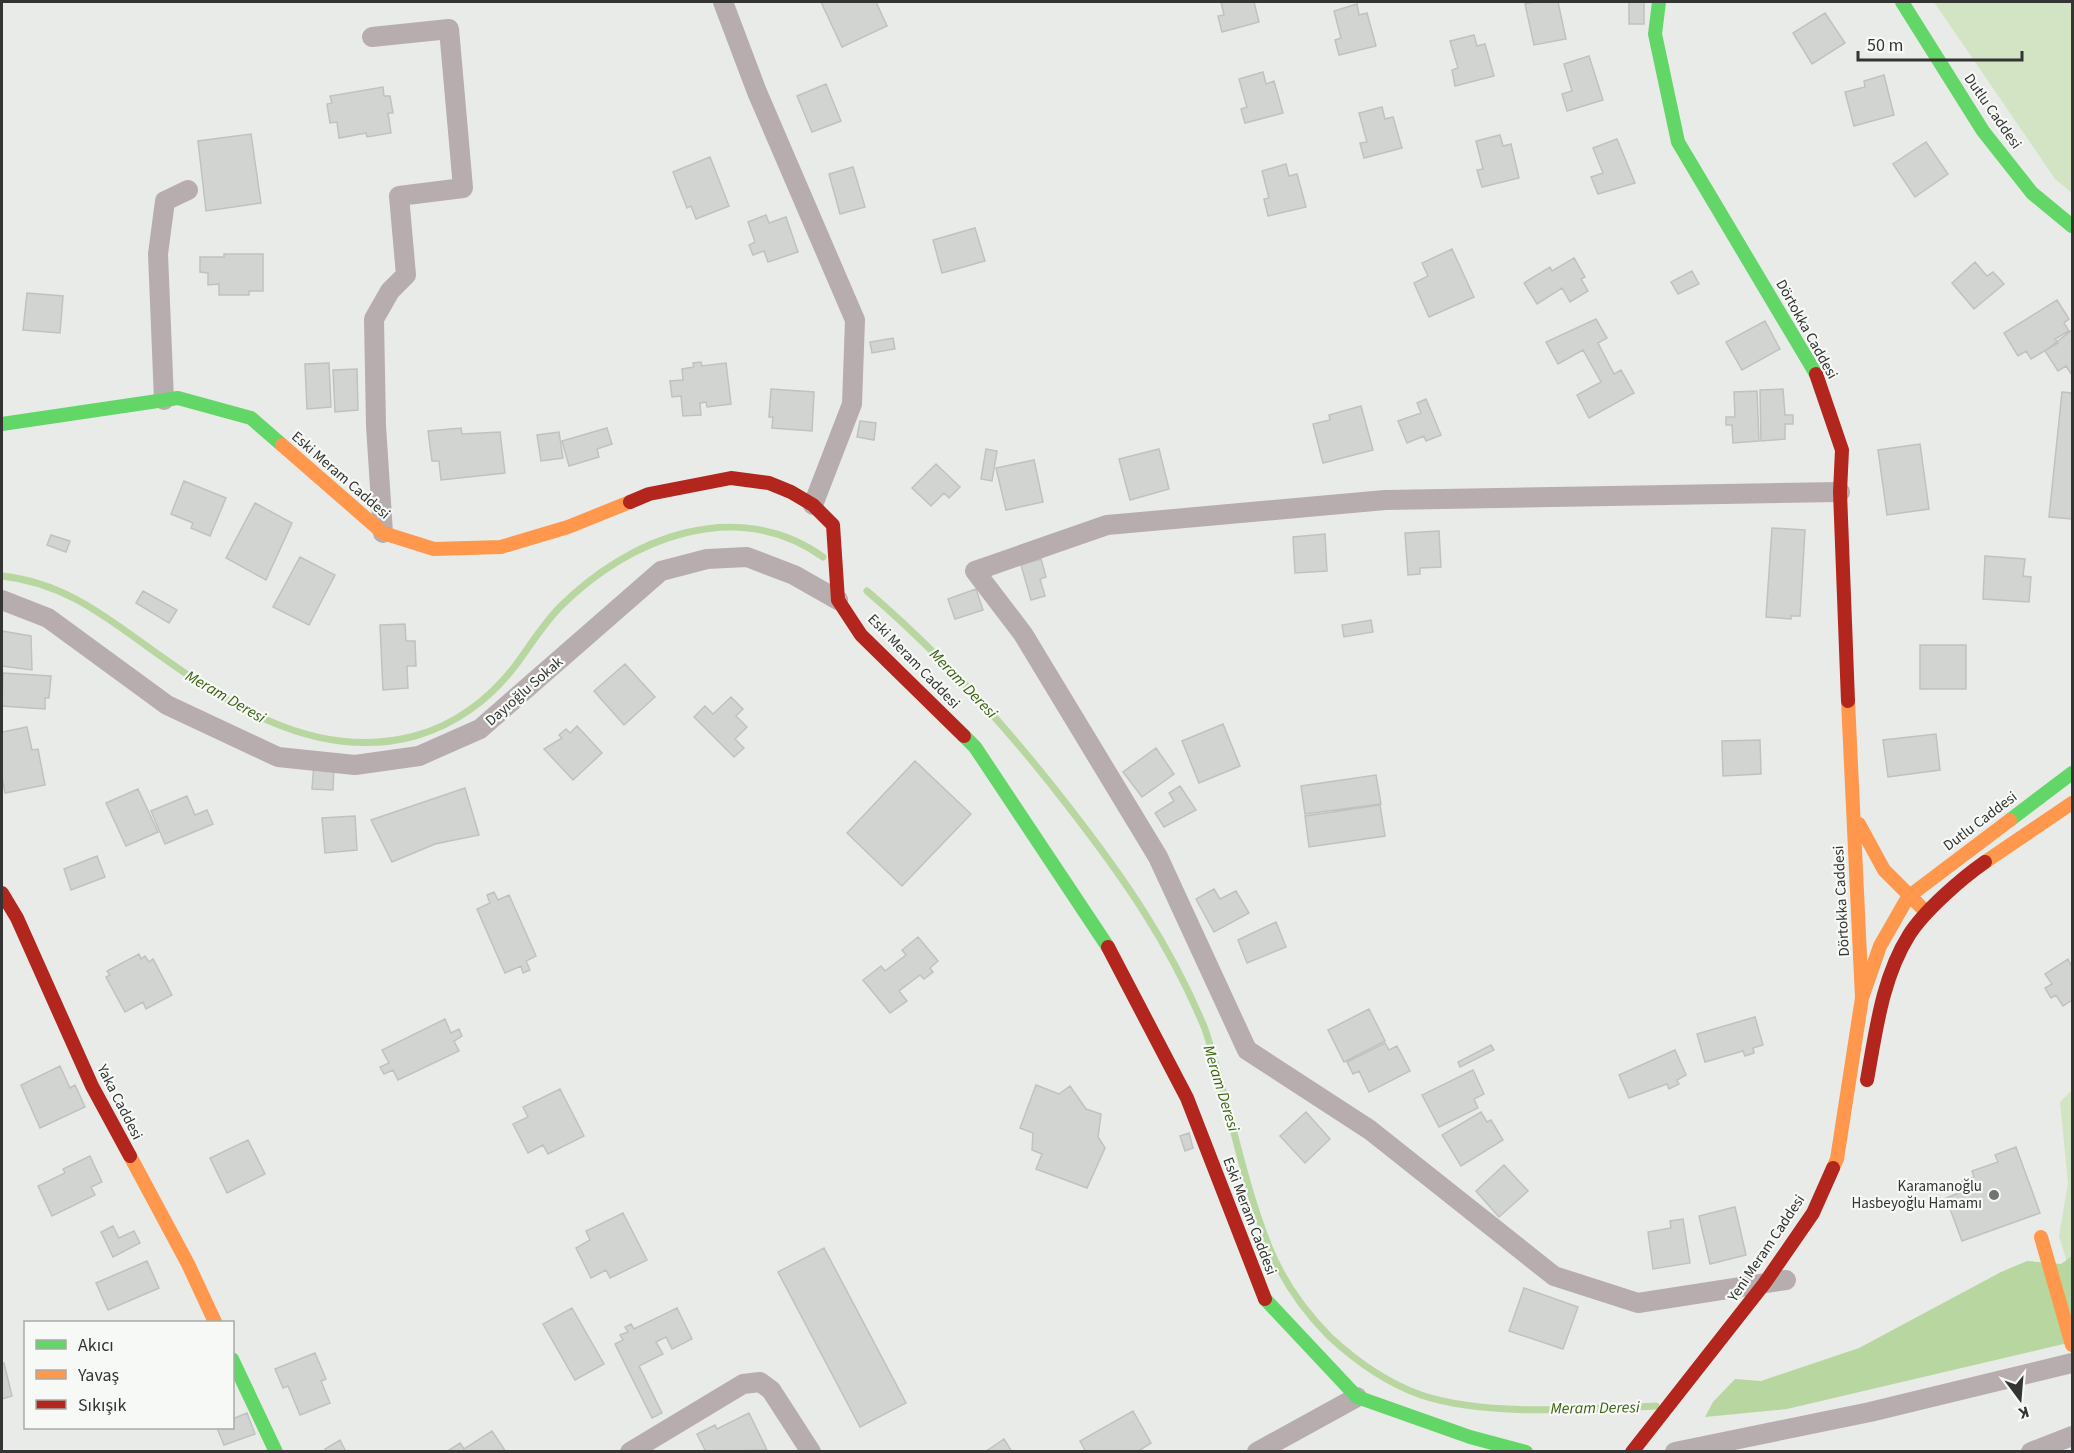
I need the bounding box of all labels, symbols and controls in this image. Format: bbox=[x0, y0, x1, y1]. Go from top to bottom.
scale bar bbox=[1858, 24, 2022, 62]
text: 50 m bbox=[1867, 33, 1903, 58]
street label: Dutlu Caddesi bbox=[1959, 69, 2026, 153]
street label: Dörtokka Caddesi bbox=[1770, 276, 1843, 383]
street label: Eski Meram Caddesi bbox=[287, 427, 395, 524]
street label: Eski Meram Caddesi bbox=[863, 609, 965, 713]
water label: Meram Deresi bbox=[924, 644, 1002, 724]
street label: Dayıoğlu Sokak bbox=[481, 651, 568, 731]
water label: Meram Deresi bbox=[181, 665, 270, 729]
street label: Dutlu Caddesi bbox=[1939, 787, 2022, 856]
street label: Dörtokka Caddesi bbox=[1828, 845, 1855, 957]
water label: Meram Deresi bbox=[1197, 1042, 1245, 1134]
street label: Yaka Caddesi bbox=[91, 1060, 147, 1143]
street label: Eski Meram Caddesi bbox=[1217, 1154, 1282, 1278]
place label: Karamanoğlu Hasbeyoğlu Hamamı bbox=[1851, 1176, 1982, 1214]
marker: Karamanoğlu Hasbeyoğlu Hamamı bbox=[1987, 1188, 2001, 1202]
street label: Yeni Meram Caddesi bbox=[1722, 1190, 1810, 1307]
legend bbox=[24, 1321, 234, 1429]
text: Akıcı bbox=[78, 1333, 114, 1358]
text: Yavaş bbox=[77, 1363, 119, 1388]
north arrow bbox=[1990, 1369, 2050, 1429]
text: Sıkışık bbox=[78, 1393, 126, 1418]
water label: Meram Deresi bbox=[1550, 1396, 1640, 1420]
text: K bbox=[2016, 1401, 2032, 1424]

